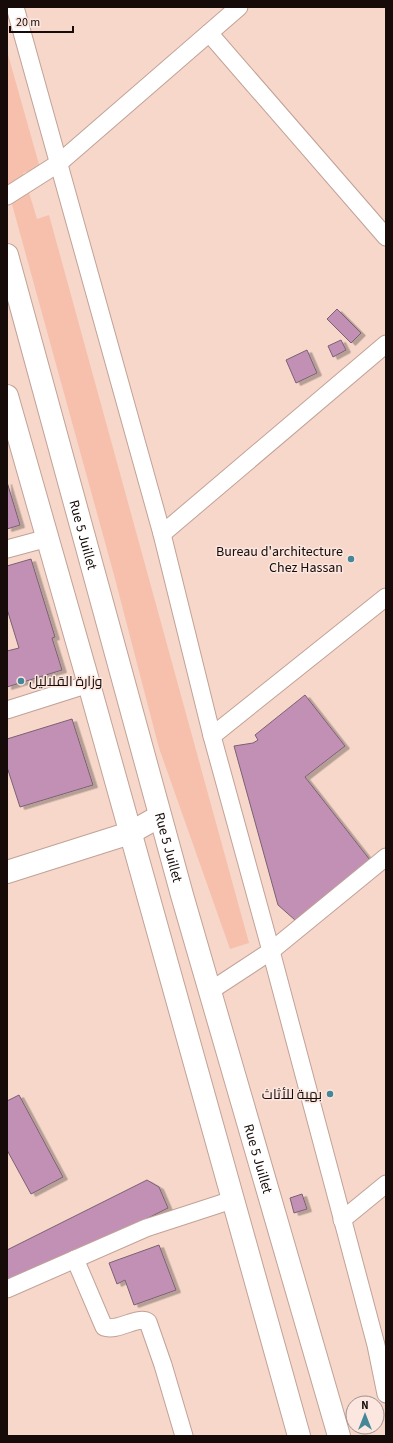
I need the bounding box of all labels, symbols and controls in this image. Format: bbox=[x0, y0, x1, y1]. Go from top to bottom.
scale bar bbox=[10, 8, 73, 34]
text: 20 m bbox=[16, 14, 40, 31]
street label: Rue 5 Juillet bbox=[63, 498, 102, 572]
place label: Bureau d'architecture Chez Hassan bbox=[216, 542, 343, 578]
marker: Bureau d'architecture Chez Hassan bbox=[346, 554, 356, 564]
place label: وزارة القلاليل bbox=[29, 672, 102, 692]
marker: وزارة القلاليل bbox=[16, 676, 26, 686]
street label: Rue 5 Juillet bbox=[149, 810, 187, 885]
place label: بهية للأثاث bbox=[262, 1085, 322, 1105]
marker: بهية للأثاث bbox=[325, 1089, 335, 1099]
street label: Rue 5 Juillet bbox=[238, 1122, 277, 1196]
north arrow bbox=[345, 1395, 385, 1435]
text: N bbox=[361, 1398, 369, 1413]

